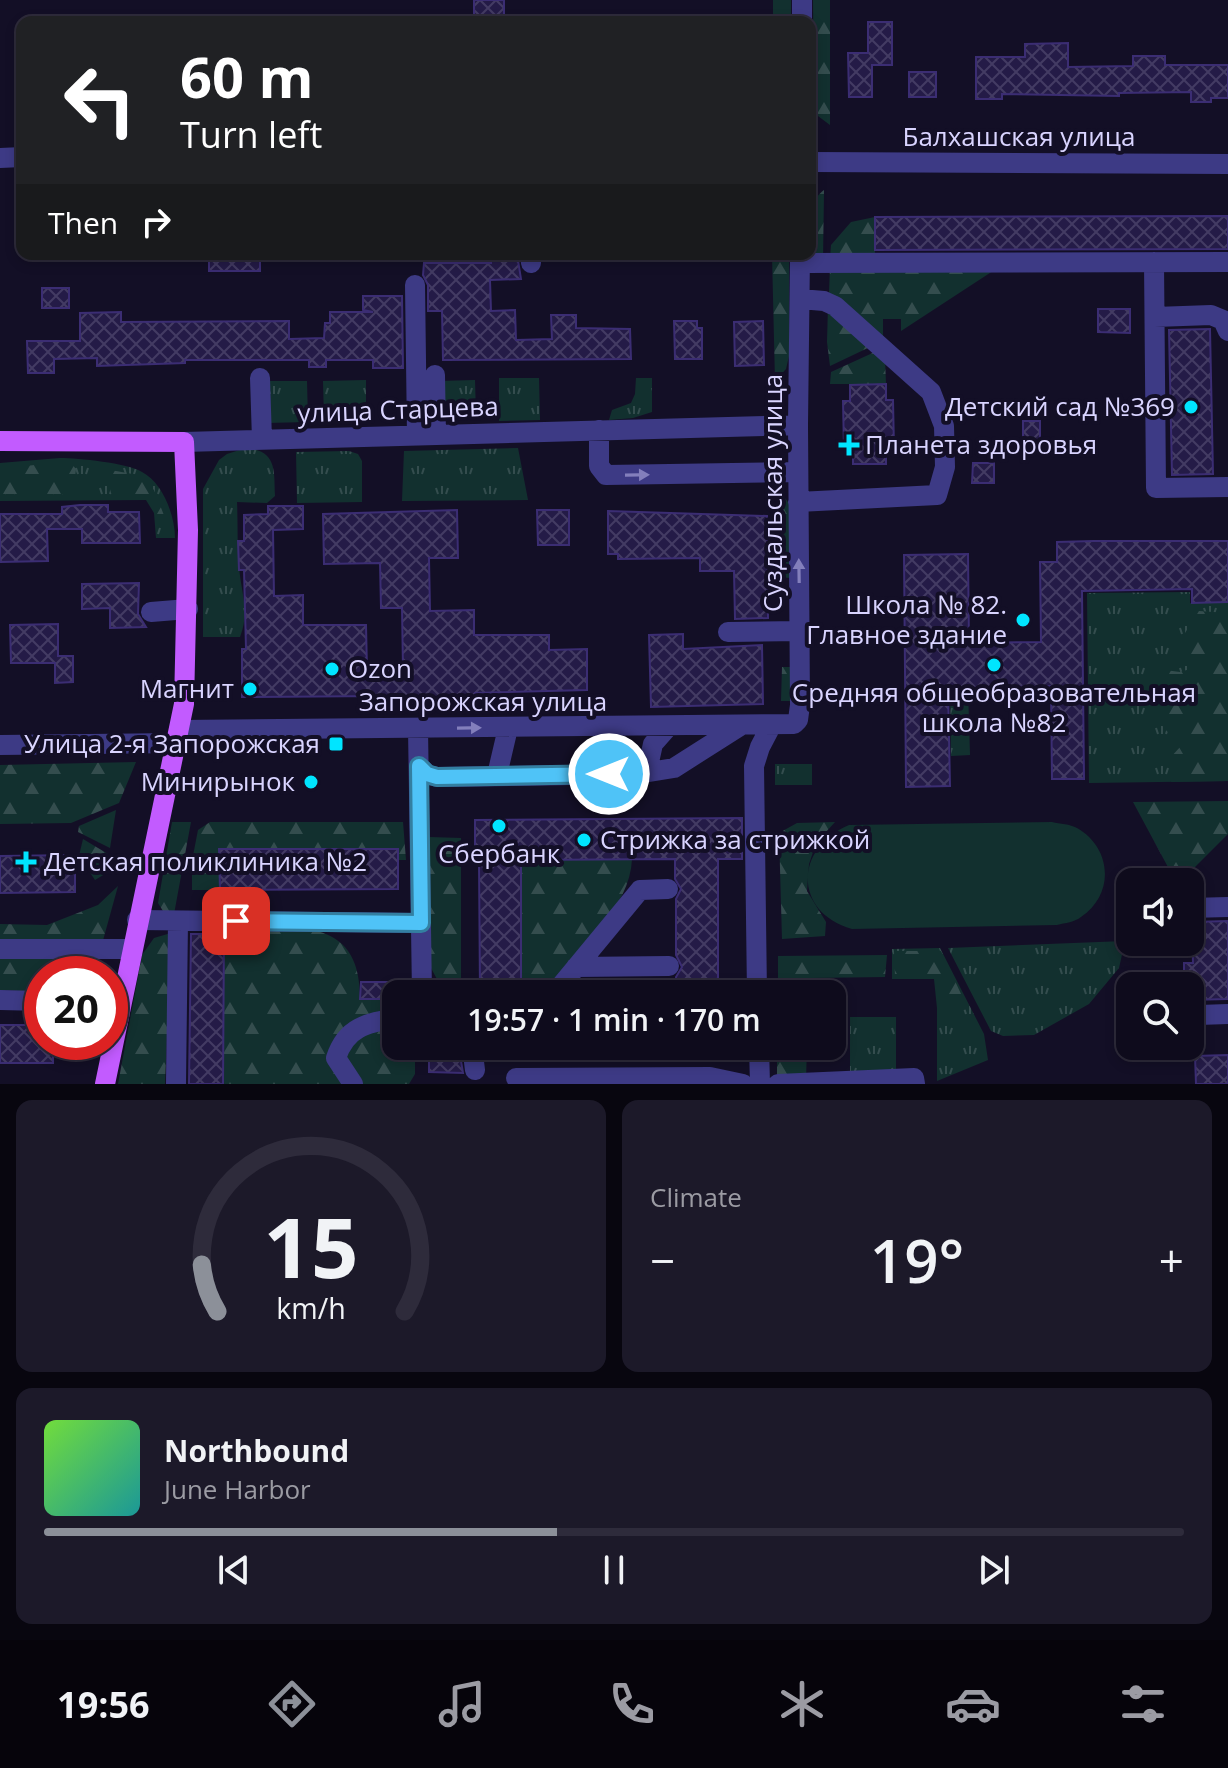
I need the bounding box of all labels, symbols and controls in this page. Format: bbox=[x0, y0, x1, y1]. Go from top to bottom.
text: 60 m bbox=[180, 38, 314, 114]
icon: left bbox=[48, 48, 152, 152]
text: Turn left bbox=[180, 110, 322, 159]
street label: Балхашская улица bbox=[902, 118, 1136, 154]
icon: right bbox=[134, 200, 178, 244]
text: Then bbox=[48, 202, 118, 243]
street label: Суздальская улица bbox=[754, 374, 790, 612]
street label: улица Старцева bbox=[297, 388, 499, 430]
place label: Детский сад №369 bbox=[945, 388, 1175, 424]
marker: Детский сад №369 bbox=[1182, 398, 1200, 416]
place label: Планета здоровья bbox=[865, 426, 1097, 462]
marker: Планета здоровья bbox=[840, 436, 858, 454]
one-way arrow bbox=[625, 469, 650, 481]
one-way arrow bbox=[793, 558, 805, 583]
place label: Школа № 82. Главное здание bbox=[806, 586, 1007, 652]
marker: Школа № 82. Главное здание bbox=[1014, 611, 1032, 629]
place label: Ozon bbox=[348, 650, 412, 686]
marker: Средняя общеобразовательная школа №82 bbox=[985, 656, 1003, 674]
marker: Ozon bbox=[323, 660, 341, 678]
place label: Магнит bbox=[140, 670, 234, 706]
place label: Средняя общеобразовательная школа №82 bbox=[792, 674, 1196, 740]
marker: Магнит bbox=[241, 680, 259, 698]
street label: Запорожская улица bbox=[359, 683, 607, 719]
one-way arrow bbox=[457, 722, 482, 734]
place label: Улица 2-я Запорожская bbox=[24, 725, 320, 761]
position arrow bbox=[567, 732, 651, 816]
marker: Улица 2-я Запорожская bbox=[327, 735, 345, 753]
place label: Минирынок bbox=[141, 763, 296, 799]
marker: Минирынок bbox=[302, 773, 320, 791]
marker: Сбербанк bbox=[490, 817, 508, 835]
place label: Стрижка за стрижкой bbox=[600, 821, 870, 857]
marker: Стрижка за стрижкой bbox=[575, 831, 593, 849]
place label: Сбербанк bbox=[438, 835, 561, 871]
place label: Детская поликлиника №2 bbox=[44, 843, 367, 879]
marker: Детская поликлиника №2 bbox=[15, 851, 37, 873]
map controls bbox=[1116, 868, 1204, 1060]
button: sound bbox=[1116, 868, 1204, 956]
pin bbox=[202, 887, 270, 955]
icon: arrive bbox=[214, 899, 258, 943]
speed limit sign: 20 bbox=[24, 956, 128, 1060]
button: search bbox=[1116, 972, 1204, 1060]
text: 19:57 · 1 min · 170 m bbox=[467, 999, 761, 1040]
text: Climate bbox=[650, 1179, 742, 1215]
text: 15 bbox=[263, 1189, 359, 1302]
text: 19° bbox=[870, 1219, 964, 1301]
text: − bbox=[650, 1230, 675, 1290]
text: + bbox=[1159, 1230, 1184, 1290]
text: km/h bbox=[276, 1288, 346, 1327]
text: Northbound bbox=[164, 1430, 349, 1471]
text: June Harbor bbox=[164, 1471, 311, 1507]
icon: previous bbox=[212, 1548, 256, 1592]
icon: pause bbox=[592, 1548, 636, 1592]
icon: next bbox=[972, 1548, 1016, 1592]
icon: directions bbox=[264, 1676, 320, 1732]
icon: music bbox=[434, 1676, 490, 1732]
icon: phone bbox=[604, 1676, 660, 1732]
icon: climate bbox=[774, 1676, 830, 1732]
icon: car bbox=[945, 1676, 1001, 1732]
icon: filters bbox=[1115, 1676, 1171, 1732]
text: 19:56 bbox=[57, 1680, 150, 1729]

